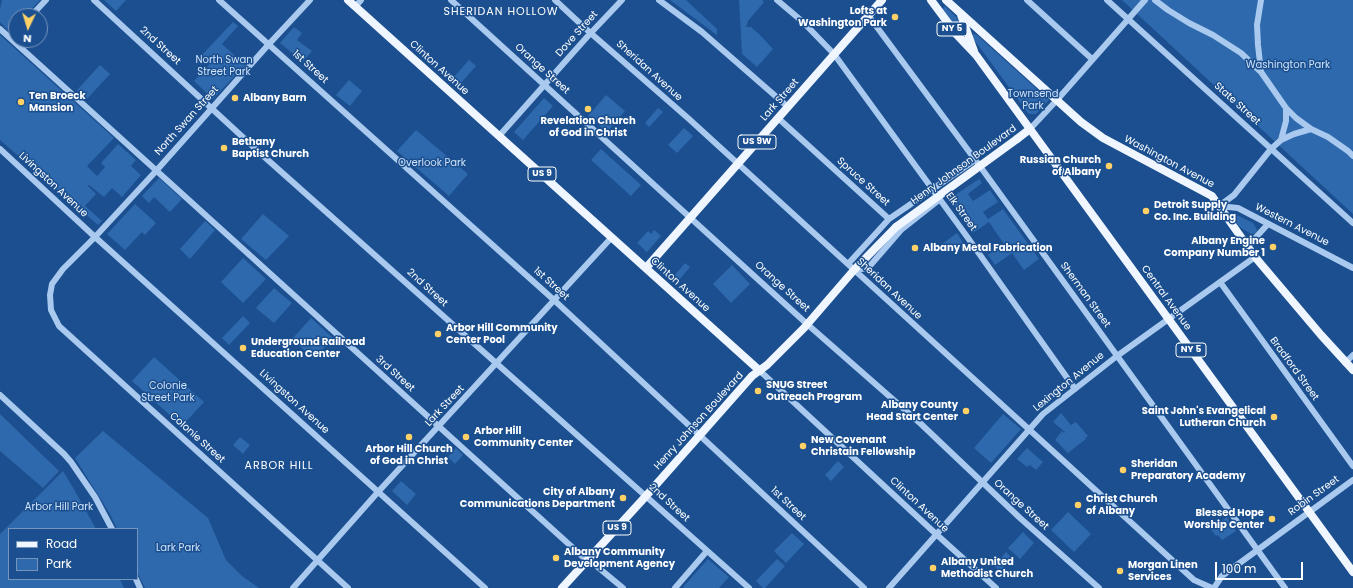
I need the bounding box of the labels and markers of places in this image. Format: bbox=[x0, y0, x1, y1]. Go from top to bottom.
place label: Lofts at Washington Park bbox=[798, 5, 887, 28]
marker: Lofts at Washington Park bbox=[890, 12, 900, 22]
place label: Ten Broeck Mansion bbox=[29, 90, 86, 114]
place label: Albany Barn bbox=[243, 92, 306, 104]
marker: Albany Barn bbox=[230, 93, 240, 103]
marker: Ten Broeck Mansion bbox=[16, 97, 26, 107]
marker: Revelation Church of God in Christ bbox=[583, 104, 593, 114]
place label: Revelation Church of God in Christ bbox=[540, 115, 636, 138]
place label: Bethany Baptist Church bbox=[232, 136, 309, 160]
marker: Bethany Baptist Church bbox=[219, 143, 229, 153]
place label: Russian Church of Albany bbox=[1020, 154, 1101, 178]
marker: Russian Church of Albany bbox=[1104, 161, 1114, 171]
place label: Detroit Supply Co. Inc. Building bbox=[1154, 199, 1236, 222]
marker: Detroit Supply Co. Inc. Building bbox=[1141, 206, 1151, 216]
place label: Albany Engine Company Number 1 bbox=[1164, 235, 1265, 258]
place label: Albany Metal Fabrication bbox=[923, 242, 1053, 254]
marker: Albany Engine Company Number 1 bbox=[1268, 242, 1278, 252]
marker: Albany Metal Fabrication bbox=[910, 243, 920, 253]
place label: Arbor Hill Community Center Pool bbox=[446, 322, 557, 346]
marker: Arbor Hill Community Center Pool bbox=[433, 329, 443, 339]
place label: Underground Railroad Education Center bbox=[251, 336, 365, 360]
marker: Underground Railroad Education Center bbox=[238, 343, 248, 353]
place label: SNUG Street Outreach Program bbox=[766, 379, 862, 402]
marker: SNUG Street Outreach Program bbox=[753, 386, 763, 396]
place label: Albany County Head Start Center bbox=[866, 399, 958, 422]
place label: Saint John's Evangelical Lutheran Church bbox=[1142, 405, 1266, 428]
marker: Albany County Head Start Center bbox=[961, 406, 971, 416]
marker: Saint John's Evangelical Lutheran Church bbox=[1269, 412, 1279, 422]
place label: Arbor Hill Community Center bbox=[474, 425, 573, 448]
marker: Arbor Hill Church of God in Christ bbox=[404, 432, 414, 442]
marker: Arbor Hill Community Center bbox=[461, 432, 471, 442]
place label: New Covenant Christain Fellowship bbox=[811, 434, 915, 458]
marker: New Covenant Christain Fellowship bbox=[798, 441, 808, 451]
place label: Arbor Hill Church of God in Christ bbox=[365, 443, 453, 466]
place label: Sheridan Preparatory Academy bbox=[1131, 458, 1246, 482]
marker: Sheridan Preparatory Academy bbox=[1118, 465, 1128, 475]
place label: City of Albany Communications Department bbox=[460, 486, 615, 510]
marker: City of Albany Communications Department bbox=[618, 493, 628, 503]
place label: Christ Church of Albany bbox=[1086, 493, 1158, 516]
marker: Christ Church of Albany bbox=[1073, 500, 1083, 510]
place label: Blessed Hope Worship Center bbox=[1184, 507, 1264, 530]
marker: Blessed Hope Worship Center bbox=[1267, 514, 1277, 524]
place label: Albany Community Development Agency bbox=[564, 546, 675, 570]
marker: Albany Community Development Agency bbox=[551, 553, 561, 563]
place label: Albany United Methodist Church bbox=[941, 556, 1033, 580]
place label: Morgan Linen Services bbox=[1128, 559, 1198, 582]
marker: Albany United Methodist Church bbox=[928, 563, 938, 573]
marker: Morgan Linen Services bbox=[1115, 566, 1125, 576]

